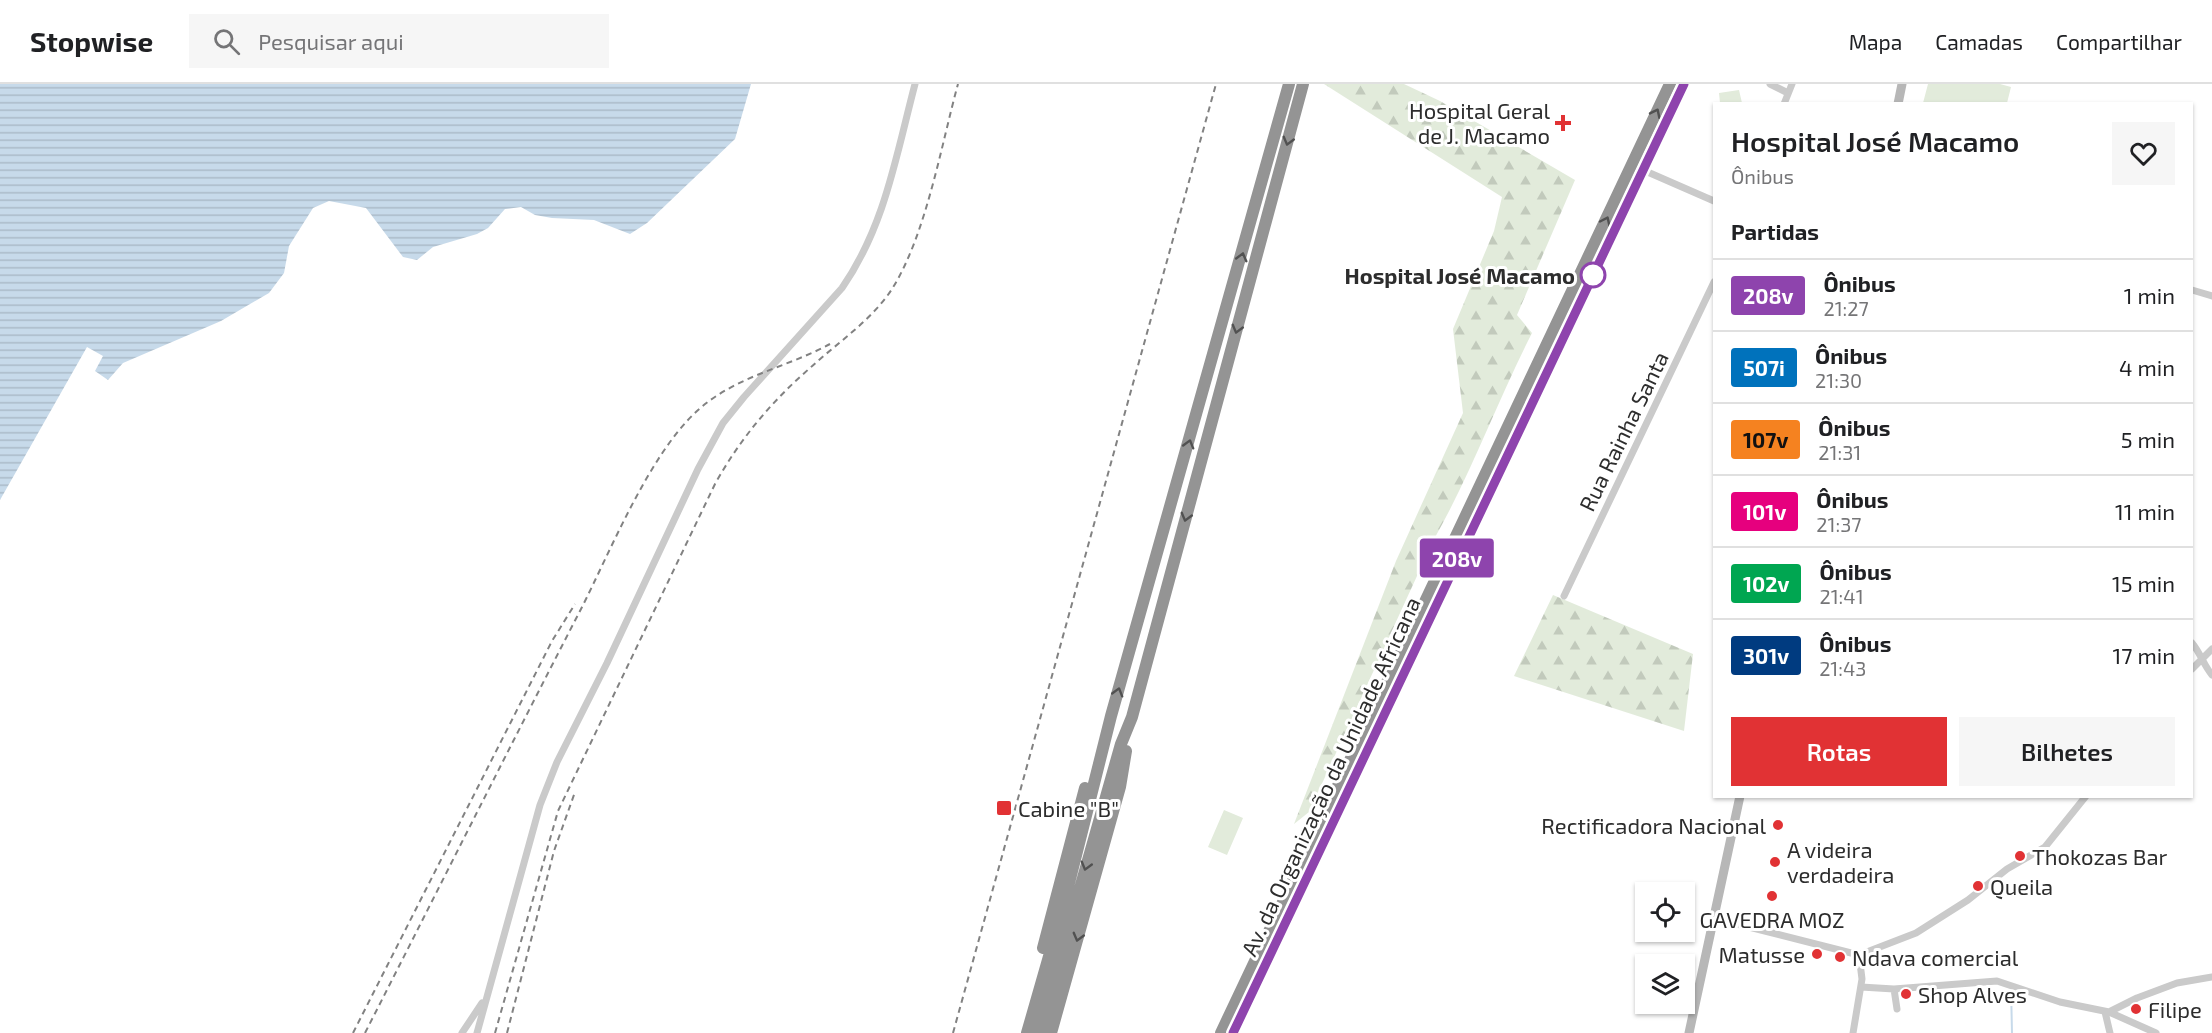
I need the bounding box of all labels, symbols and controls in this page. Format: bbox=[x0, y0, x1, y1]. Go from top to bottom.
search box bbox=[189, 14, 609, 68]
text: Stopwise bbox=[30, 24, 153, 58]
icon: search bbox=[210, 25, 243, 58]
text: Pesquisar aqui bbox=[258, 28, 404, 54]
text: Mapa bbox=[1849, 29, 1902, 54]
text: Camadas bbox=[1935, 29, 2023, 54]
text: Compartilhar bbox=[2056, 29, 2182, 54]
place label: Hospital Geral de J. Macamo bbox=[1409, 97, 1550, 148]
one-way arrow bbox=[1648, 109, 1660, 120]
marker: Hospital Geral de J. Macamo bbox=[1554, 114, 1572, 132]
button: heart bbox=[2112, 122, 2175, 185]
text: Hospital José Macamo bbox=[1731, 124, 2019, 158]
one-way arrow bbox=[1282, 135, 1295, 145]
text: Ônibus bbox=[1731, 164, 1794, 188]
one-way arrow bbox=[1598, 217, 1610, 228]
text: Partidas bbox=[1731, 218, 1819, 244]
one-way arrow bbox=[1235, 252, 1248, 262]
place label: Hospital José Macamo bbox=[1344, 262, 1575, 288]
marker: Hospital José Macamo bbox=[1580, 262, 1606, 288]
text: Ônibus bbox=[1823, 270, 1896, 296]
text: 1 min bbox=[2124, 282, 2175, 308]
text: 208v bbox=[1743, 283, 1793, 308]
text: 21:27 bbox=[1823, 296, 1869, 320]
one-way arrow bbox=[1232, 324, 1245, 334]
text: Ônibus bbox=[1815, 342, 1887, 368]
street label: Rua Rainha Santa bbox=[1573, 347, 1673, 515]
text: 4 min bbox=[2119, 354, 2175, 380]
text: 507i bbox=[1743, 355, 1785, 380]
text: 21:30 bbox=[1815, 368, 1862, 392]
text: Ônibus bbox=[1818, 414, 1891, 440]
text: 5 min bbox=[2121, 426, 2175, 452]
text: 107v bbox=[1743, 427, 1788, 452]
one-way arrow bbox=[1182, 439, 1194, 450]
text: 21:31 bbox=[1818, 440, 1861, 464]
text: Ônibus bbox=[1816, 486, 1889, 512]
text: 11 min bbox=[2115, 498, 2175, 524]
text: 101v bbox=[1743, 499, 1786, 524]
one-way arrow bbox=[1181, 511, 1193, 522]
text: 21:37 bbox=[1816, 512, 1862, 536]
line badge: 208v bbox=[1415, 538, 1499, 578]
text: 208v bbox=[1432, 546, 1482, 571]
text: Ônibus bbox=[1819, 558, 1892, 584]
text: 15 min bbox=[2112, 570, 2175, 596]
text: 102v bbox=[1743, 571, 1789, 596]
text: 21:41 bbox=[1819, 584, 1864, 608]
street label: Av. da Organização da Unidade Africana bbox=[1235, 592, 1427, 960]
text: Ônibus bbox=[1819, 630, 1891, 656]
text: 17 min bbox=[2113, 642, 2175, 668]
text: 301v bbox=[1743, 643, 1789, 668]
text: 21:43 bbox=[1819, 656, 1866, 680]
one-way arrow bbox=[1111, 688, 1123, 698]
button: Rotas bbox=[1731, 717, 1947, 786]
button: Bilhetes bbox=[1959, 717, 2175, 786]
place label: Cabine "B" bbox=[1018, 795, 1119, 821]
marker: Cabine "B" bbox=[995, 799, 1013, 817]
place label: Rectificadora Nacional bbox=[1541, 812, 1766, 838]
marker: Rectificadora Nacional bbox=[1771, 818, 1785, 832]
place label: A videira verdadeira bbox=[1787, 836, 1894, 887]
place label: Thokozas Bar bbox=[2032, 843, 2168, 869]
marker: Thokozas Bar bbox=[2013, 849, 2027, 863]
marker: A videira verdadeira bbox=[1768, 855, 1782, 869]
one-way arrow bbox=[1081, 861, 1094, 871]
place label: Queila bbox=[1990, 873, 2053, 900]
marker: Queila bbox=[1971, 879, 1985, 893]
map controls bbox=[1635, 882, 1695, 1014]
button: locate bbox=[1635, 882, 1695, 942]
marker: GAVEDRA MOZ bbox=[1765, 889, 1779, 903]
place label: GAVEDRA MOZ bbox=[1699, 906, 1845, 932]
one-way arrow bbox=[1073, 931, 1085, 942]
place label: Matusse bbox=[1719, 941, 1805, 967]
place label: Ndava comercial bbox=[1852, 944, 2019, 970]
marker: Matusse bbox=[1810, 947, 1824, 961]
marker: Ndava comercial bbox=[1833, 950, 1847, 964]
button: layers bbox=[1635, 954, 1695, 1014]
place label: Shop Alves bbox=[1918, 981, 2027, 1007]
marker: Shop Alves bbox=[1899, 987, 1913, 1001]
place label: Filipe bbox=[2148, 996, 2202, 1022]
marker: Filipe bbox=[2129, 1002, 2143, 1016]

